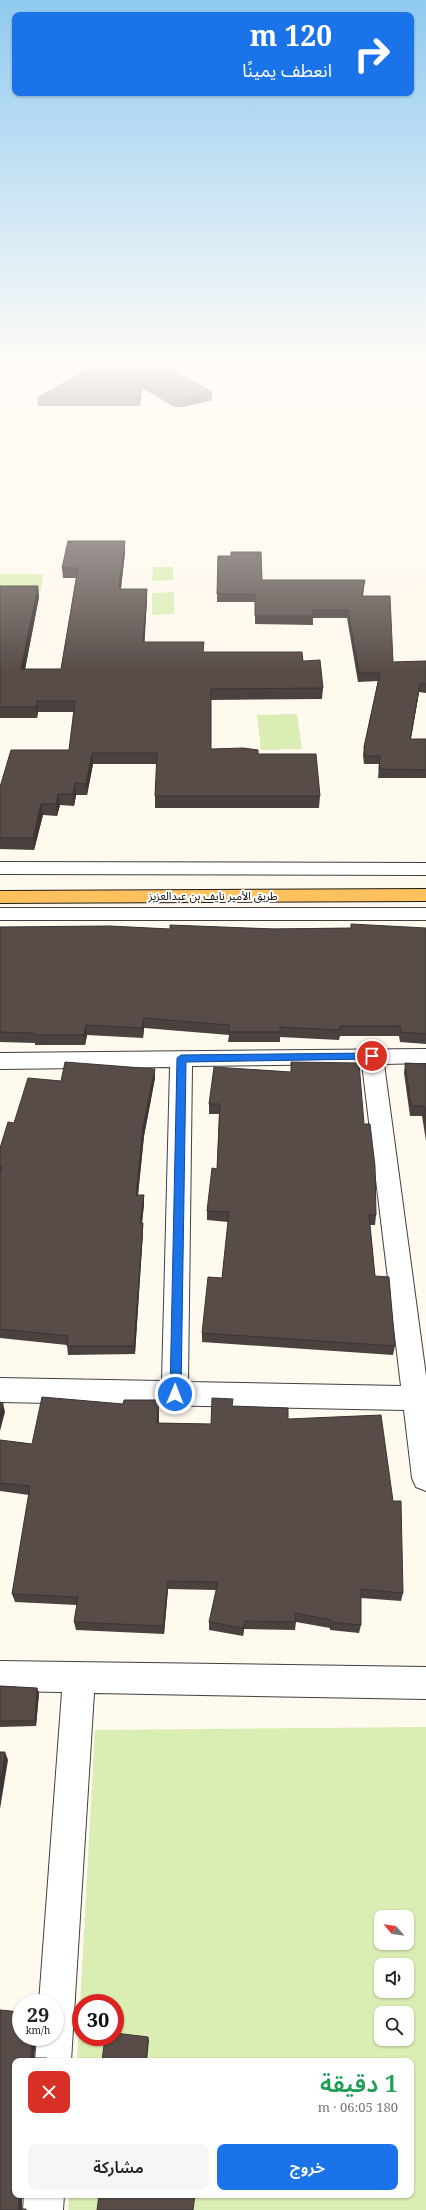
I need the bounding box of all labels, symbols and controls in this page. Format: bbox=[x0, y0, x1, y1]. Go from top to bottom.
text: 120 m bbox=[250, 16, 332, 54]
icon: right bbox=[346, 28, 398, 80]
text: انعطف يمينًا bbox=[242, 58, 332, 82]
street label: طريق الأمير نايف بن عبدالعزيز bbox=[148, 888, 277, 903]
pin bbox=[355, 1039, 389, 1073]
icon: arrive bbox=[361, 1045, 383, 1067]
position arrow bbox=[154, 1373, 196, 1415]
north arrow bbox=[374, 1910, 414, 1950]
map controls bbox=[374, 1910, 414, 2046]
button: sound bbox=[374, 1958, 414, 1998]
speed limit sign: 30 bbox=[72, 1994, 124, 2046]
text: 29 bbox=[27, 2001, 49, 2028]
button: search bbox=[374, 2006, 414, 2046]
text: km/h bbox=[26, 2023, 50, 2037]
text: 1 دقيقة bbox=[320, 2066, 398, 2099]
button: close bbox=[28, 2071, 70, 2113]
text: 180 m · 06:05 bbox=[318, 2098, 398, 2116]
button: مشاركة bbox=[28, 2144, 209, 2190]
button: خروج bbox=[217, 2144, 398, 2190]

